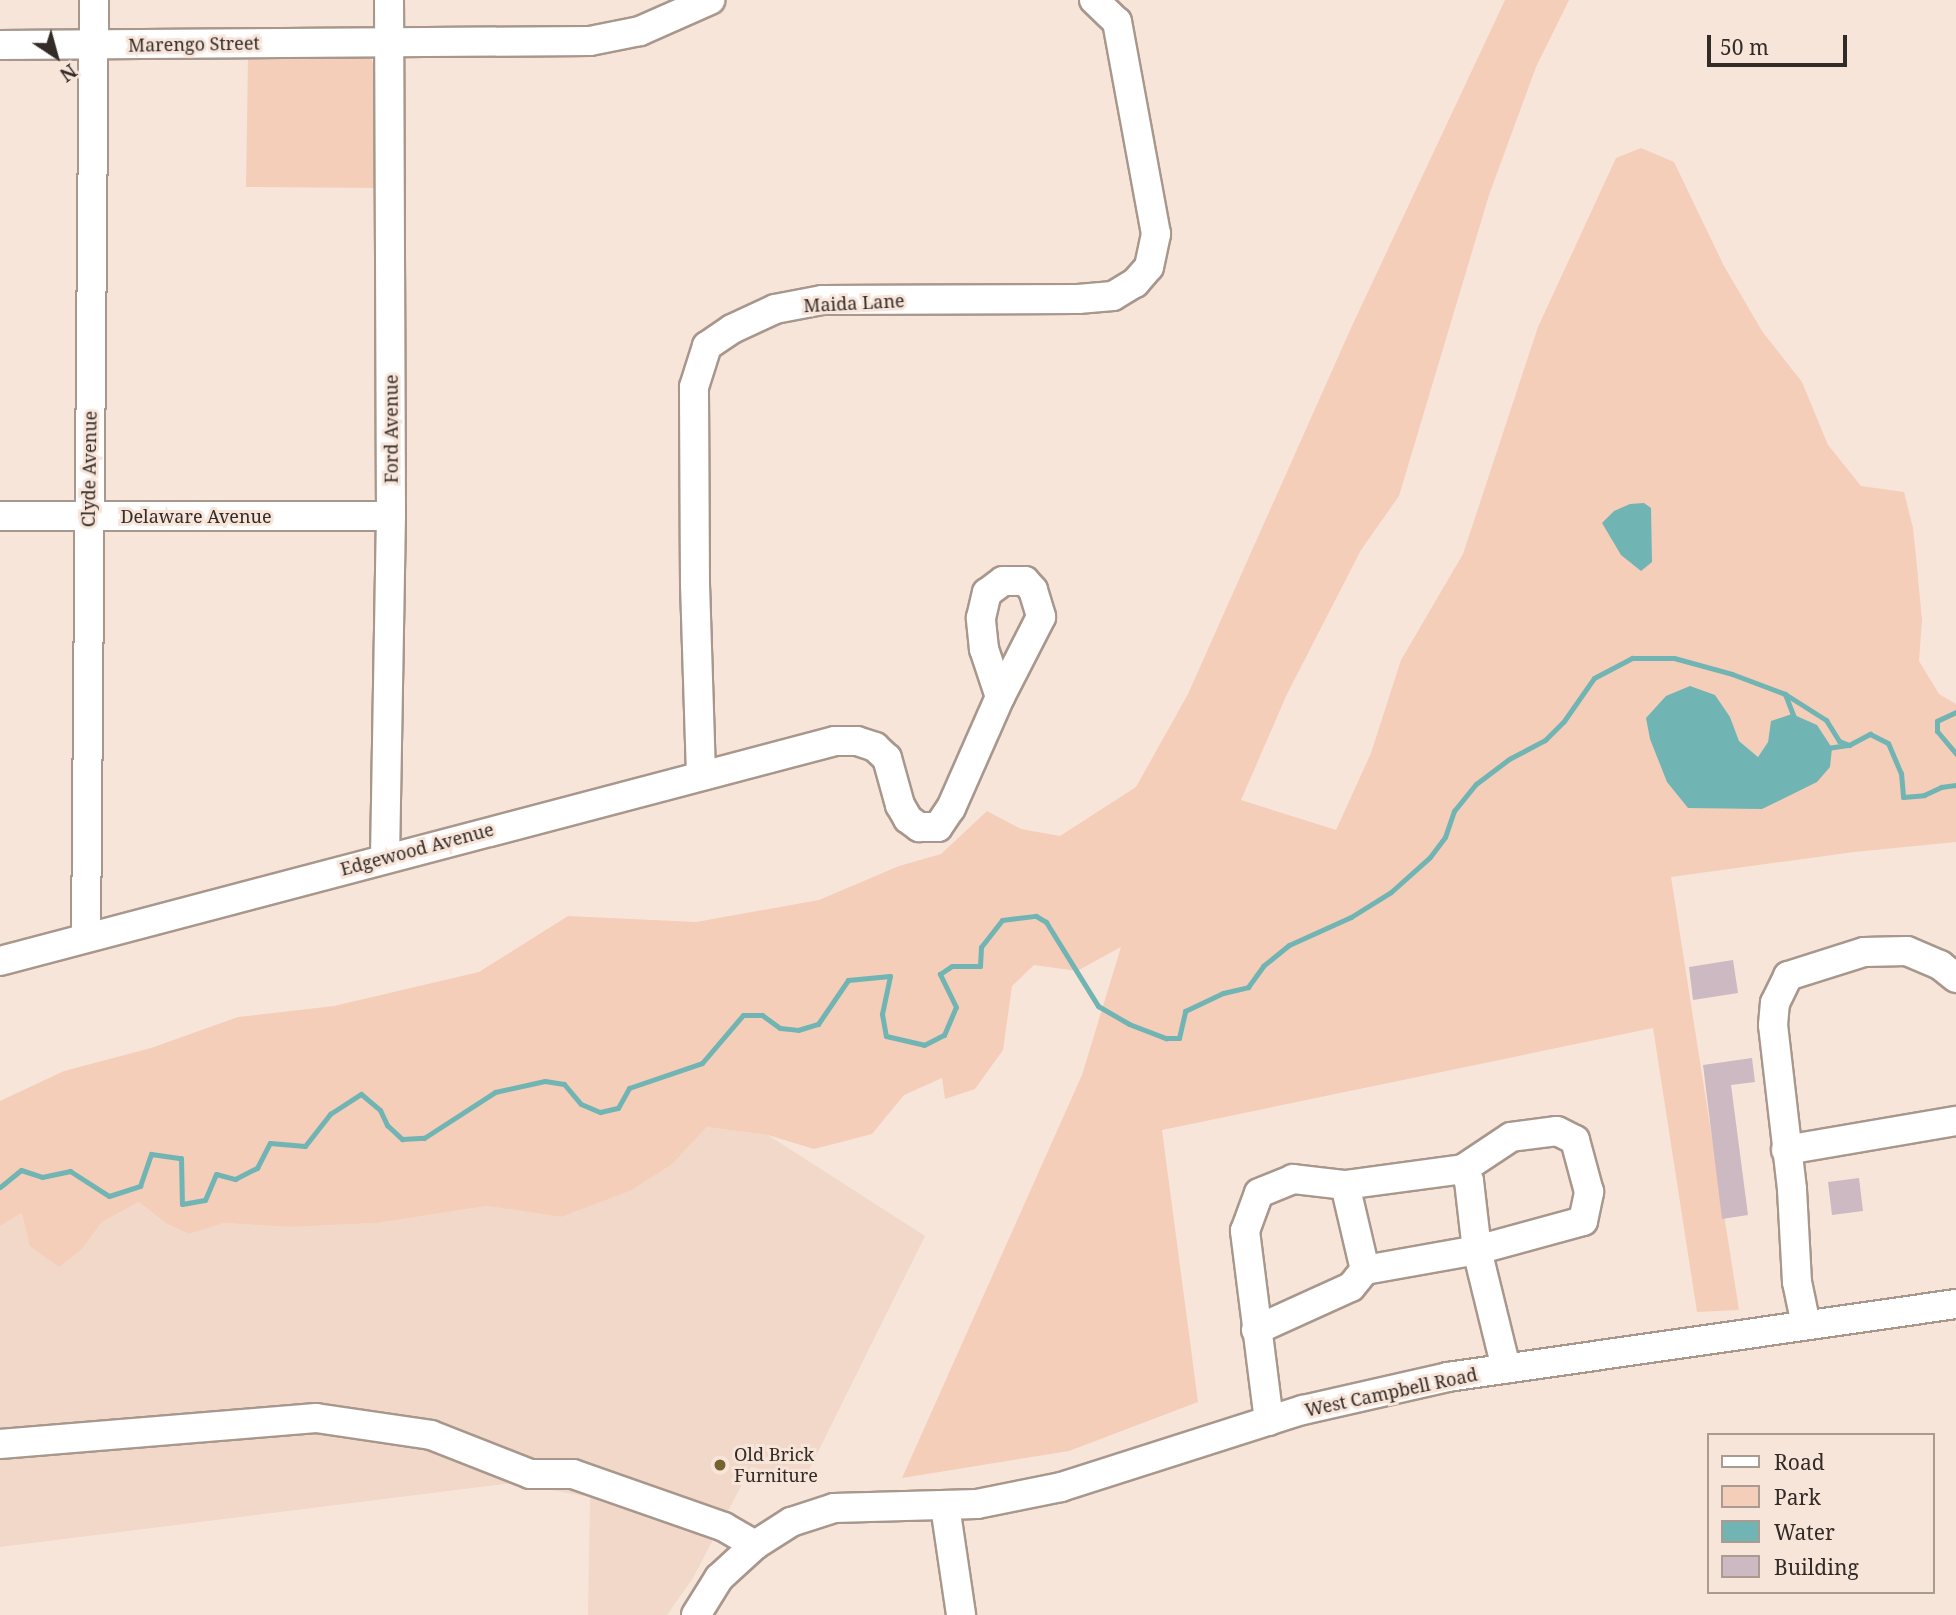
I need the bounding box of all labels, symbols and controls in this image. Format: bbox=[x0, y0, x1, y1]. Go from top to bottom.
north arrow bbox=[21, 21, 91, 91]
scale bar bbox=[1711, 21, 1851, 65]
street label: Marengo Street bbox=[128, 32, 260, 56]
text: 50 m bbox=[1720, 33, 1769, 61]
text: N bbox=[55, 58, 82, 88]
street label: Maida Lane bbox=[803, 290, 905, 316]
street label: Ford Avenue bbox=[380, 375, 402, 483]
street label: Clyde Avenue bbox=[77, 411, 101, 527]
street label: Delaware Avenue bbox=[120, 505, 272, 527]
street label: Edgewood Avenue bbox=[338, 818, 496, 880]
street label: West Campbell Road bbox=[1303, 1363, 1479, 1421]
legend bbox=[1708, 1433, 1935, 1594]
place label: Old Brick Furniture bbox=[734, 1444, 818, 1486]
text: Road bbox=[1774, 1448, 1825, 1476]
marker: Old Brick Furniture bbox=[712, 1457, 728, 1473]
text: Park bbox=[1774, 1483, 1821, 1511]
text: Water bbox=[1774, 1518, 1835, 1546]
text: Building bbox=[1774, 1553, 1859, 1581]

